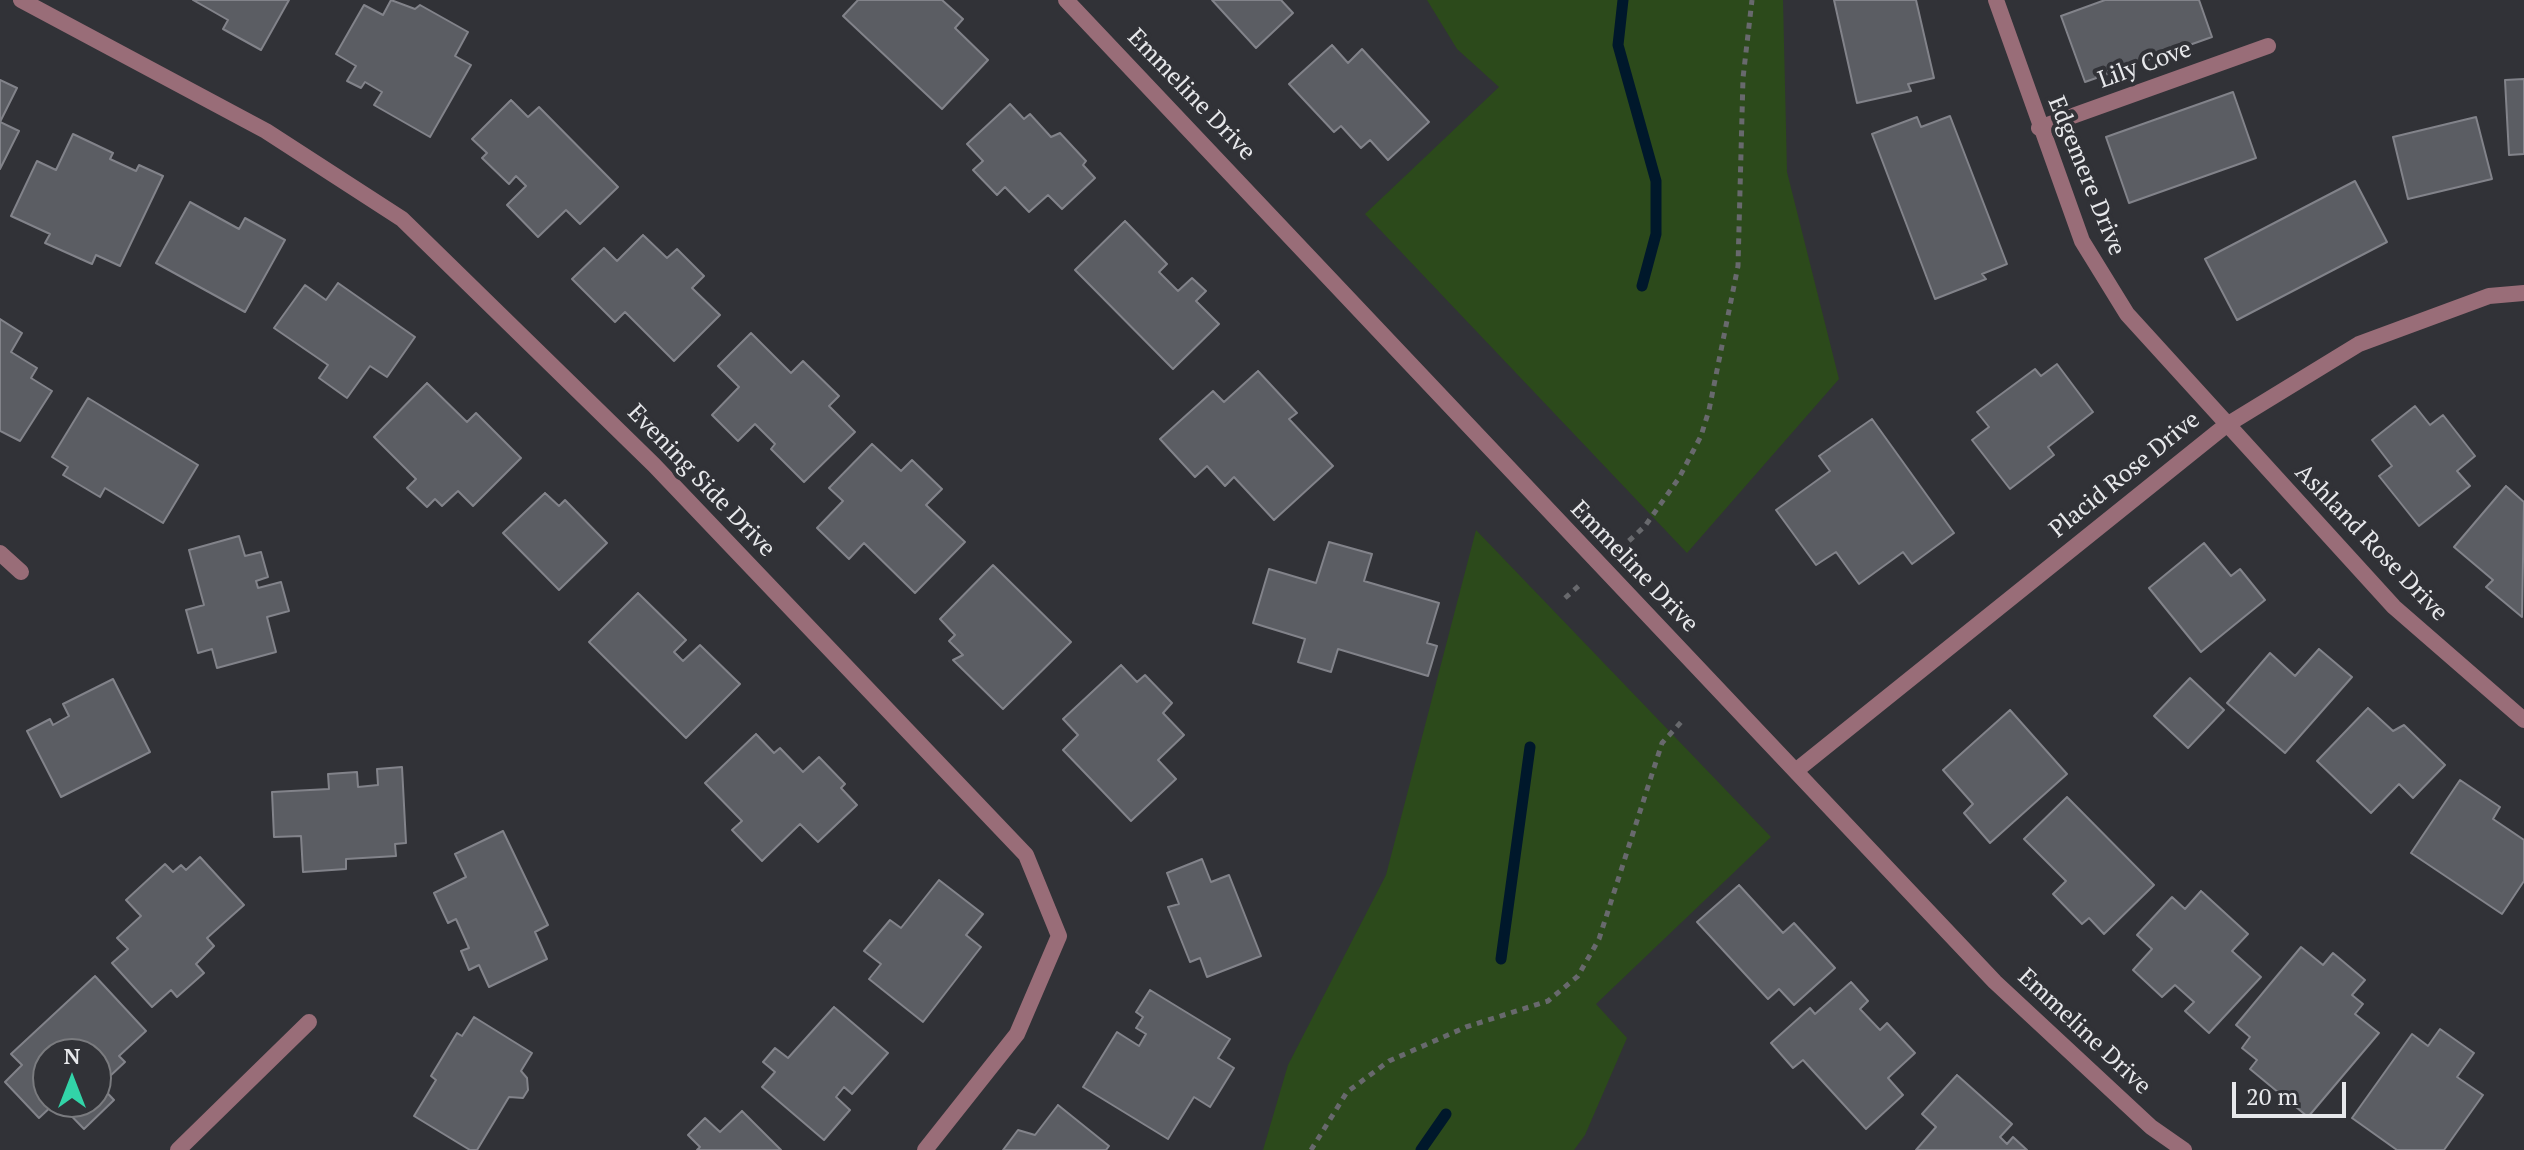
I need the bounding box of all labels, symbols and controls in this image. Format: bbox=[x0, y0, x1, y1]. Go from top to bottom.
street label: Emmeline Drive bbox=[1121, 23, 1261, 167]
street label: Lily Cove bbox=[2094, 35, 2196, 95]
street label: Edgemere Drive bbox=[2041, 92, 2131, 260]
street label: Evening Side Drive bbox=[621, 399, 781, 563]
street label: Placid Rose Drive bbox=[2044, 406, 2206, 544]
street label: Ashland Rose Drive bbox=[2289, 458, 2453, 628]
street label: Emmeline Drive bbox=[1564, 495, 1704, 639]
street label: Emmeline Drive bbox=[2012, 963, 2156, 1101]
north arrow bbox=[32, 1038, 112, 1118]
text: N bbox=[64, 1041, 80, 1070]
scale bar bbox=[2236, 1066, 2350, 1116]
text: 20 m bbox=[2246, 1080, 2298, 1112]

